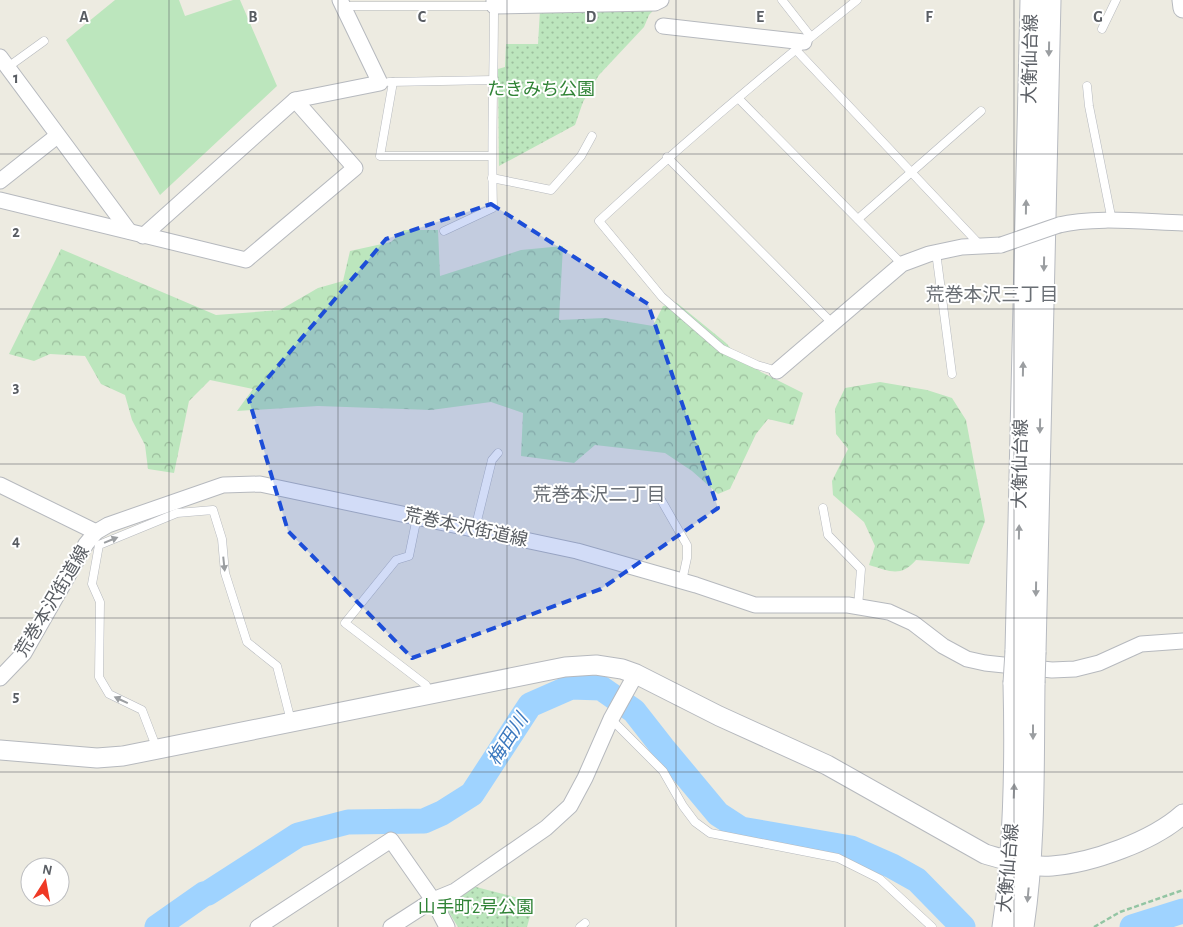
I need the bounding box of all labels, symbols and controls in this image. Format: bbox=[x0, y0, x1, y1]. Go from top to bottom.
text: A bbox=[79, 9, 89, 25]
text: B bbox=[248, 9, 258, 25]
text: C bbox=[418, 9, 427, 25]
text: D bbox=[586, 9, 597, 25]
text: E bbox=[756, 9, 764, 25]
text: F bbox=[925, 9, 933, 25]
text: G bbox=[1093, 9, 1103, 25]
street label: 大衡仙台線 bbox=[1019, 14, 1041, 104]
one-way arrow bbox=[1045, 41, 1053, 57]
text: 1 bbox=[13, 70, 19, 86]
park label: たきみち公園 bbox=[487, 80, 595, 99]
one-way arrow bbox=[1023, 199, 1031, 215]
text: 2 bbox=[12, 224, 20, 240]
one-way arrow bbox=[1040, 256, 1048, 272]
district label: 荒巻本沢三丁目 bbox=[925, 284, 1059, 305]
one-way arrow bbox=[1019, 361, 1027, 377]
text: 3 bbox=[13, 379, 20, 395]
one-way arrow bbox=[1036, 418, 1044, 434]
street label: 大衡仙台線 bbox=[1009, 419, 1031, 509]
district label: 荒巻本沢二丁目 bbox=[532, 484, 666, 505]
street label: 荒巻本沢街道線 bbox=[402, 504, 530, 550]
one-way arrow bbox=[1015, 524, 1023, 540]
text: 4 bbox=[12, 533, 20, 549]
one-way arrow bbox=[104, 536, 118, 544]
street label: 荒巻本沢街道線 bbox=[11, 542, 93, 660]
one-way arrow bbox=[220, 557, 228, 573]
one-way arrow bbox=[1032, 581, 1040, 597]
text: 5 bbox=[13, 688, 20, 704]
one-way arrow bbox=[114, 695, 128, 703]
water label: 梅田川 bbox=[483, 708, 533, 769]
one-way arrow bbox=[1029, 724, 1037, 740]
one-way arrow bbox=[1010, 783, 1018, 799]
street label: 大衡仙台線 bbox=[994, 822, 1022, 914]
north arrow bbox=[20, 857, 70, 907]
text: N bbox=[41, 862, 53, 878]
one-way arrow bbox=[1023, 887, 1031, 903]
park label: 山手町2号公園 bbox=[418, 898, 534, 917]

